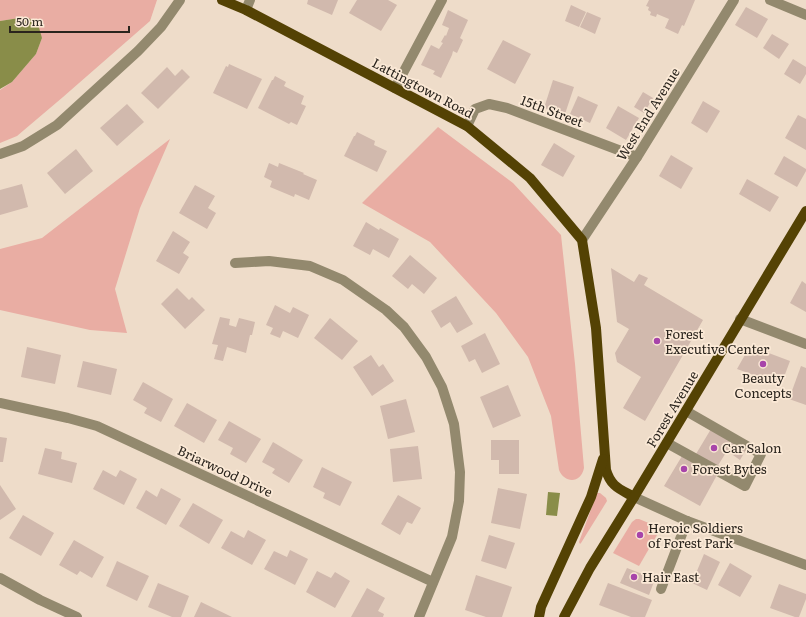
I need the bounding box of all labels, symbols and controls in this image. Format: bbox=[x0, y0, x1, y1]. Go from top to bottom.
scale bar bbox=[10, 8, 129, 34]
text: 50 m bbox=[16, 12, 43, 30]
street label: Lattingtown Road bbox=[369, 53, 477, 122]
street label: West End Avenue bbox=[611, 63, 684, 164]
street label: 15th Street bbox=[518, 90, 587, 131]
place label: Forest Executive Center bbox=[665, 324, 770, 358]
marker: Forest Executive Center bbox=[652, 336, 662, 346]
marker: Beauty Concepts bbox=[758, 359, 768, 369]
street label: Forest Avenue bbox=[641, 366, 702, 451]
place label: Beauty Concepts bbox=[735, 368, 792, 402]
place label: Car Salon bbox=[722, 438, 782, 457]
street label: Briarwood Drive bbox=[175, 440, 276, 501]
marker: Car Salon bbox=[709, 443, 719, 453]
place label: Forest Bytes bbox=[692, 459, 767, 478]
marker: Forest Bytes bbox=[679, 464, 689, 474]
place label: Heroic Soldiers of Forest Park bbox=[648, 518, 743, 552]
marker: Heroic Soldiers of Forest Park bbox=[635, 530, 645, 540]
place label: Hair East bbox=[642, 567, 700, 586]
marker: Hair East bbox=[629, 572, 639, 582]

